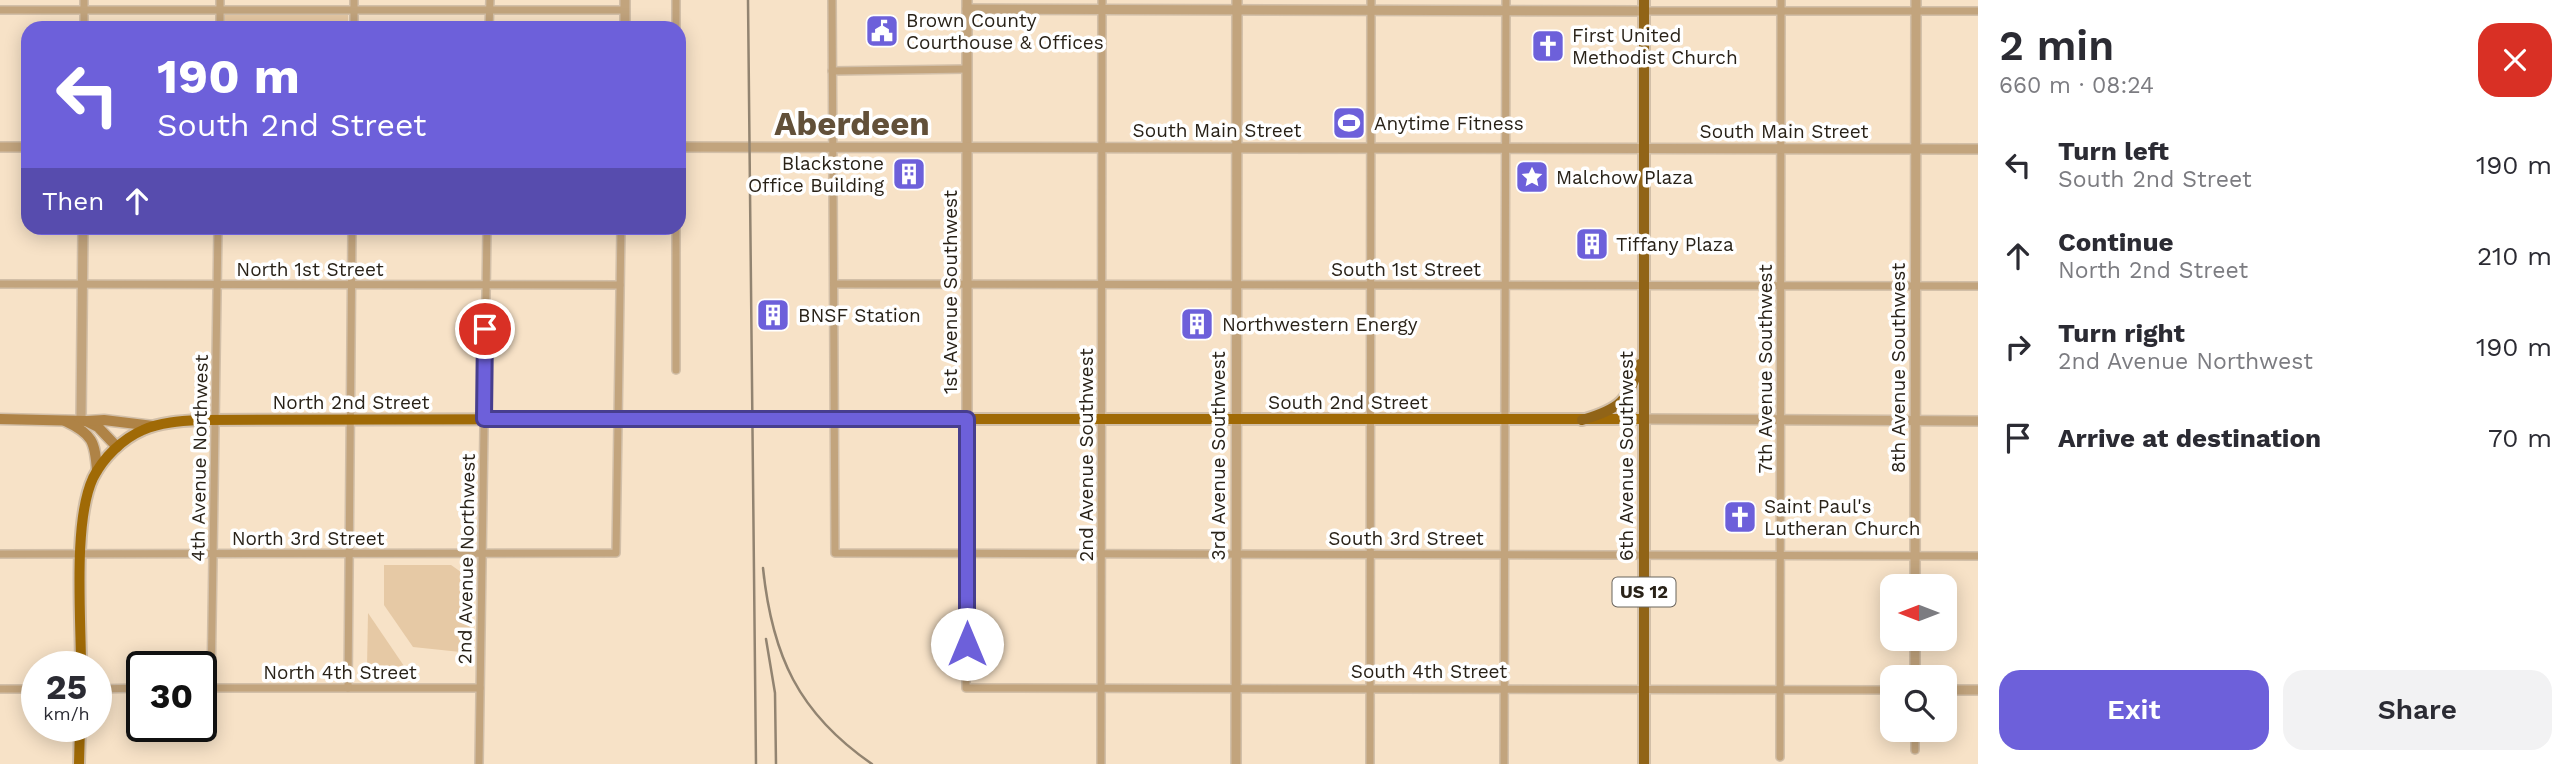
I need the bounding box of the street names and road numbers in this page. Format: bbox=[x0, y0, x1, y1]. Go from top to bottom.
street label: South Main Street bbox=[1133, 119, 1301, 142]
street label: South Main Street bbox=[1700, 120, 1868, 143]
street label: 1st Avenue Southwest bbox=[939, 190, 962, 394]
street label: North 1st Street bbox=[236, 258, 384, 281]
street label: South 1st Street bbox=[1331, 258, 1481, 281]
street label: 8th Avenue Southwest bbox=[1887, 263, 1910, 473]
street label: 7th Avenue Southwest bbox=[1754, 264, 1777, 474]
street label: 2nd Avenue Southwest bbox=[1075, 348, 1098, 562]
street label: 3rd Avenue Southwest bbox=[1207, 351, 1230, 561]
street label: 6th Avenue Southwest bbox=[1615, 351, 1638, 561]
street label: 4th Avenue Northwest bbox=[186, 354, 213, 562]
street label: North 2nd Street bbox=[273, 391, 430, 414]
street label: South 2nd Street bbox=[1268, 391, 1428, 414]
street label: 2nd Avenue Northwest bbox=[453, 453, 480, 665]
street label: North 3rd Street bbox=[232, 527, 384, 550]
street label: South 3rd Street bbox=[1328, 527, 1484, 550]
road number: US 12 bbox=[1612, 578, 1676, 606]
street label: South 4th Street bbox=[1351, 660, 1507, 683]
street label: North 4th Street bbox=[263, 661, 417, 684]

